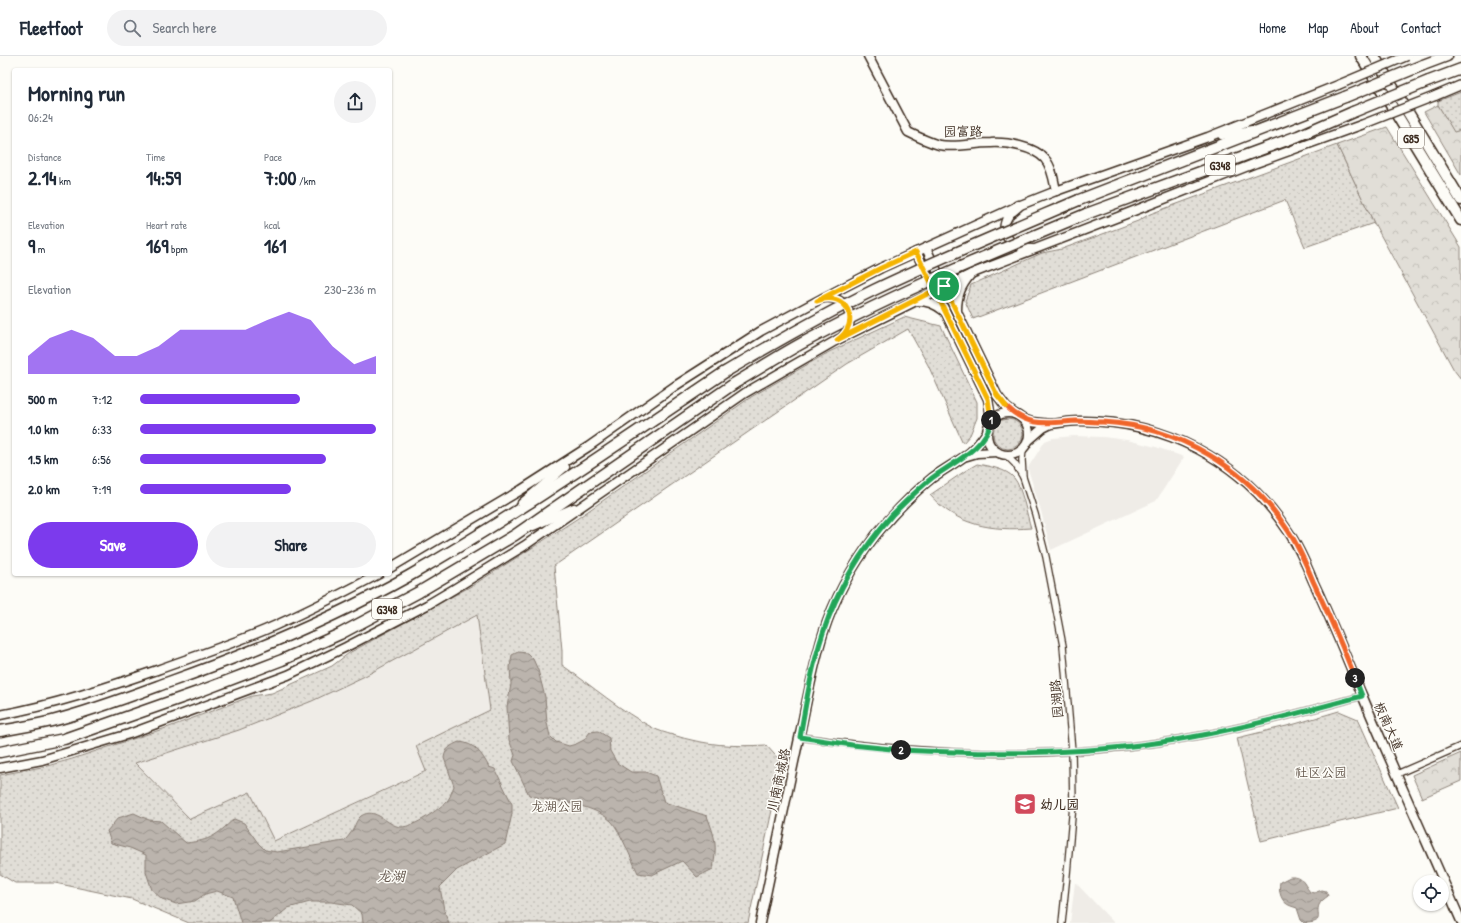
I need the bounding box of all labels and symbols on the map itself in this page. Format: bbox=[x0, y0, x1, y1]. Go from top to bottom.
street label: 园富路 bbox=[943, 122, 983, 140]
road number: G85 bbox=[1398, 128, 1424, 148]
road number: G348 bbox=[1205, 155, 1235, 175]
pin bbox=[927, 269, 961, 303]
pin: 1 bbox=[981, 410, 1001, 430]
road number: G348 bbox=[372, 599, 402, 619]
pin: 3 bbox=[1345, 668, 1365, 688]
street label: 园湖路 bbox=[1045, 679, 1067, 719]
street label: 板南大道 bbox=[1370, 699, 1408, 753]
pin: 2 bbox=[891, 740, 911, 760]
street label: 川南商城路 bbox=[762, 746, 794, 814]
park label: 社区公园 bbox=[1295, 763, 1347, 781]
school or university icon: 幼儿园 bbox=[1012, 791, 1038, 817]
place label: 幼儿园 bbox=[1040, 795, 1079, 813]
park label: 龙湖公园 bbox=[531, 797, 583, 815]
water label: 龙湖 bbox=[377, 866, 407, 885]

